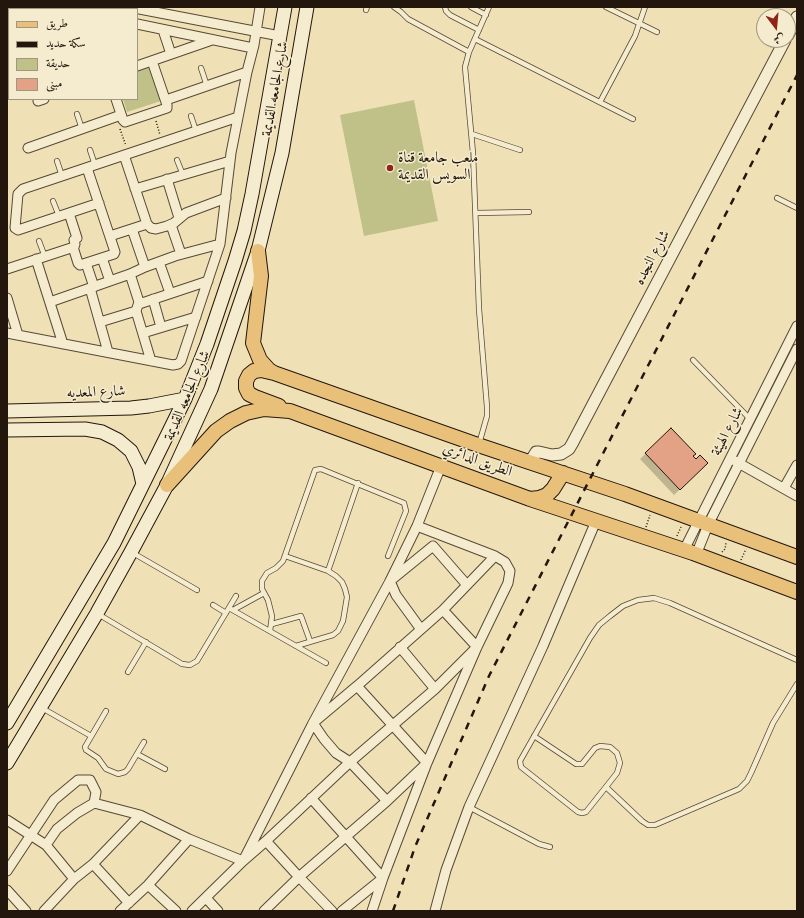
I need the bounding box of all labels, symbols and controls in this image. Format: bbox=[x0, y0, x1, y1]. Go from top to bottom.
legend bbox=[8, 8, 138, 100]
north arrow bbox=[756, 8, 796, 48]
text: طريق bbox=[46, 16, 68, 31]
text: ش bbox=[772, 31, 786, 47]
text: سكة حديد bbox=[46, 36, 86, 51]
street label: شارع الجامعه القديمة bbox=[259, 40, 293, 138]
text: حديقة bbox=[46, 56, 70, 71]
text: مبنى bbox=[46, 76, 62, 91]
place label: ملعب جامعة قناة السويس القديمة bbox=[398, 150, 478, 185]
marker: ملعب جامعة قناة السويس القديمة bbox=[385, 163, 395, 173]
street label: شارع النجده bbox=[631, 228, 675, 288]
street label: شارع الجامعه القديمة bbox=[161, 348, 215, 444]
street label: شارع المعديه bbox=[66, 383, 126, 403]
street label: شارع الهيئة bbox=[708, 405, 748, 459]
street label: الطريق الدائري bbox=[440, 440, 514, 482]

